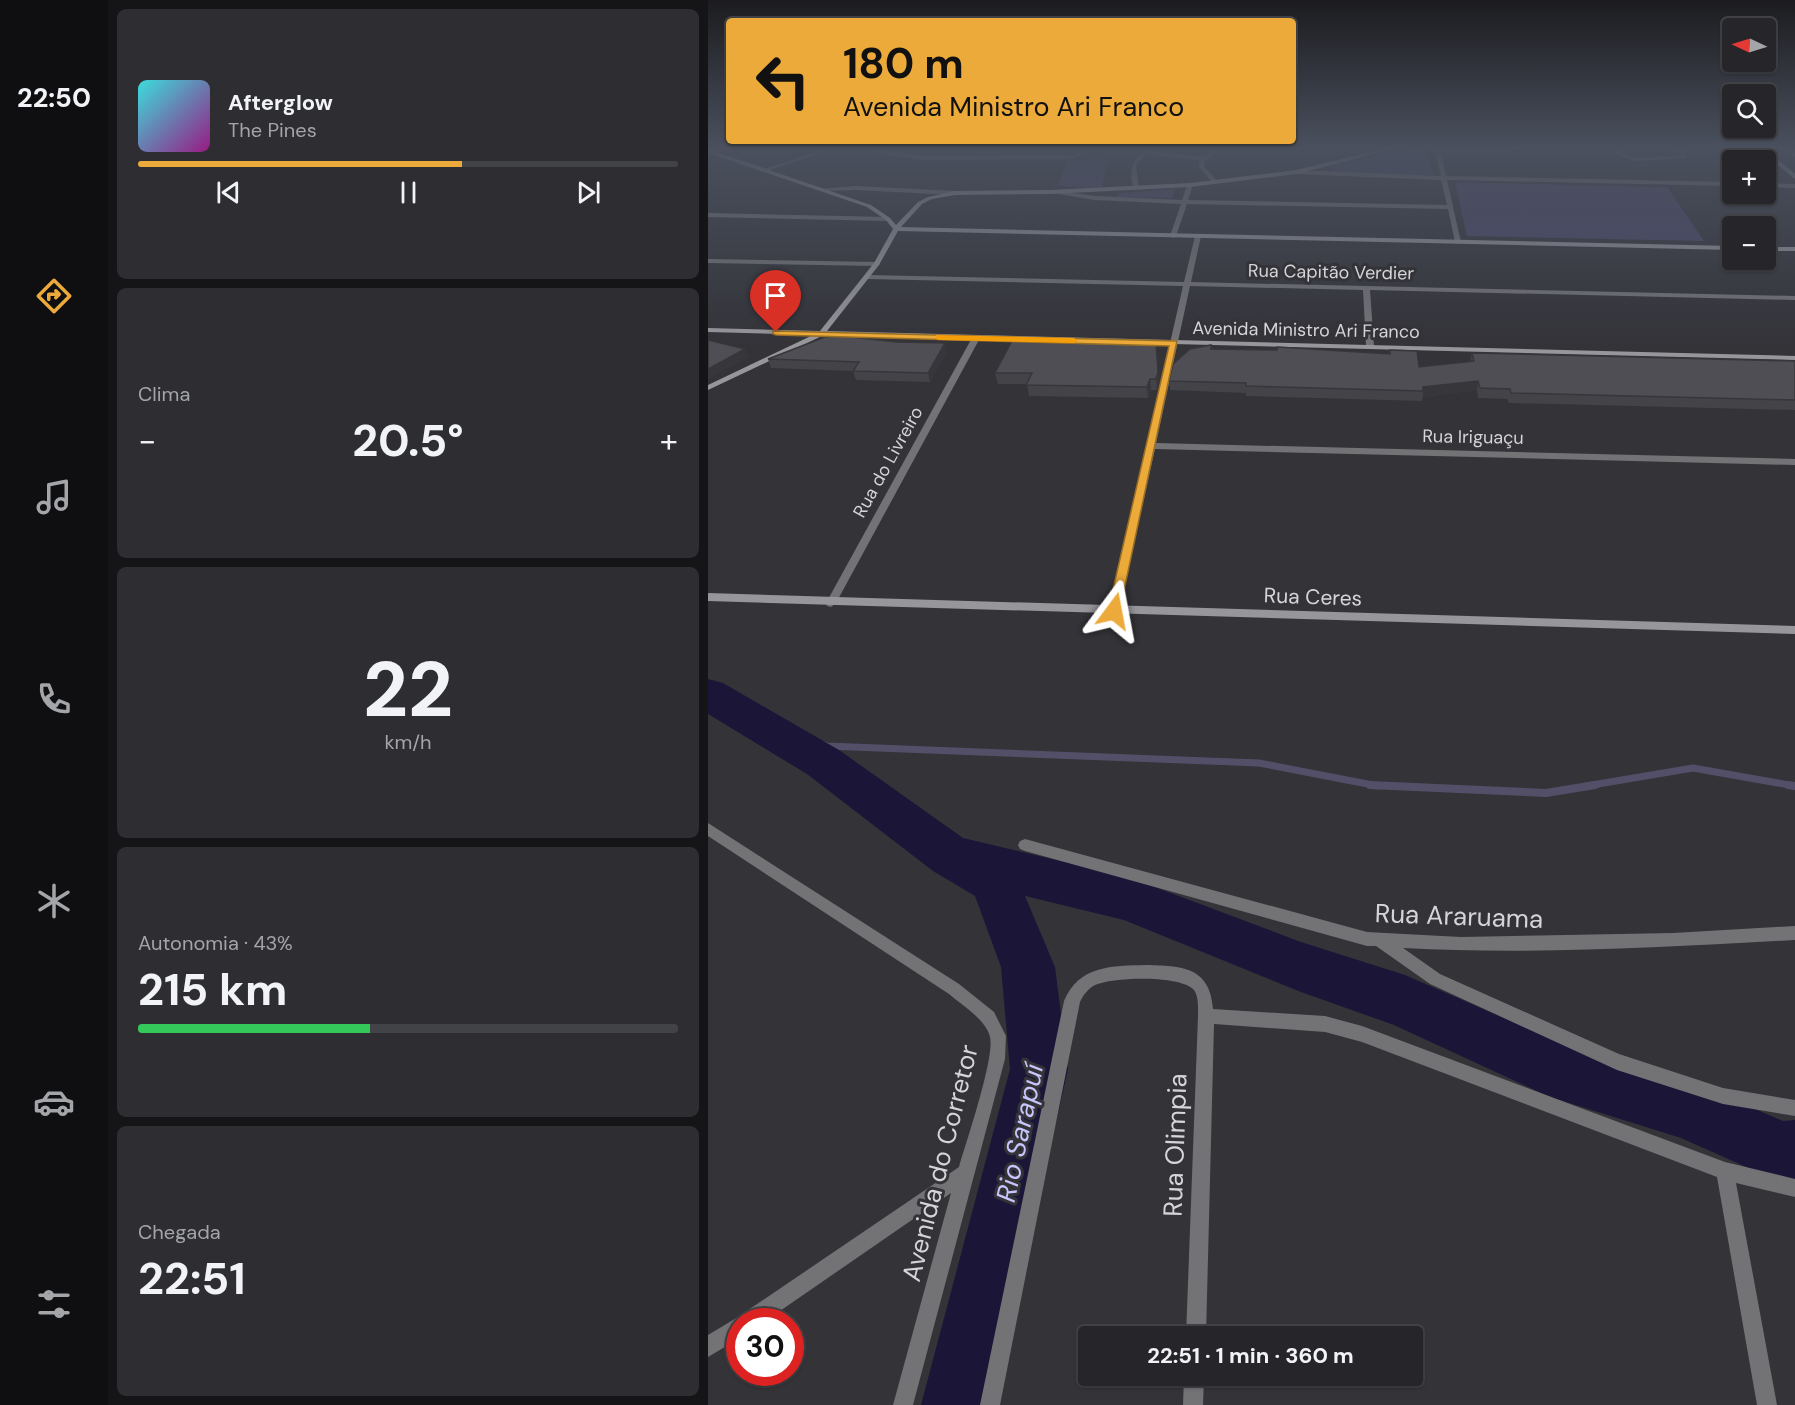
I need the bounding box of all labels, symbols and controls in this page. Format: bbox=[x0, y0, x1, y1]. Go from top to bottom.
north arrow bbox=[1722, 18, 1776, 72]
map controls bbox=[1722, 18, 1776, 270]
text: 180 m bbox=[843, 36, 964, 91]
icon: left bbox=[744, 42, 822, 120]
text: 22:50 bbox=[17, 80, 91, 115]
button: search bbox=[1722, 84, 1776, 138]
text: Afterglow bbox=[228, 88, 333, 117]
text: Avenida Ministro Ari Franco bbox=[843, 89, 1184, 124]
text: The Pines bbox=[228, 117, 317, 143]
button: + bbox=[1722, 150, 1776, 204]
icon: previous bbox=[212, 176, 245, 209]
icon: pause bbox=[392, 176, 425, 209]
icon: next bbox=[572, 176, 605, 209]
button: − bbox=[1722, 216, 1776, 270]
street label: Rua Capitão Verdier bbox=[1248, 259, 1415, 285]
pin bbox=[750, 270, 801, 332]
icon: directions bbox=[33, 275, 75, 317]
icon: arrive bbox=[759, 279, 792, 312]
street label: Avenida Ministro Ari Franco bbox=[1192, 316, 1420, 344]
text: Clima bbox=[138, 381, 190, 407]
street label: Rua do Livreiro bbox=[848, 402, 928, 522]
text: 20.5° bbox=[352, 411, 464, 470]
text: − bbox=[138, 419, 156, 462]
text: + bbox=[660, 419, 678, 462]
street label: Rua Iriguaçu bbox=[1422, 424, 1524, 450]
icon: music bbox=[33, 476, 75, 518]
position arrow bbox=[1082, 579, 1146, 643]
street label: Rua Ceres bbox=[1263, 581, 1363, 613]
text: 22 bbox=[363, 639, 453, 740]
icon: phone bbox=[33, 678, 75, 720]
text: km/h bbox=[384, 729, 432, 755]
icon: climate bbox=[33, 880, 75, 922]
street label: Rua Araruama bbox=[1374, 896, 1544, 936]
text: Autonomia · 43% bbox=[138, 930, 293, 956]
text: 215 km bbox=[138, 960, 287, 1019]
street label: Avenida do Corretor bbox=[894, 1041, 986, 1285]
water label: Rio Sarapuí bbox=[988, 1059, 1052, 1205]
street label: Rua Olimpia bbox=[1156, 1073, 1194, 1217]
icon: car bbox=[33, 1081, 75, 1123]
text: Chegada bbox=[138, 1219, 221, 1245]
text: 22:51 bbox=[138, 1249, 246, 1308]
icon: filters bbox=[33, 1283, 75, 1325]
speed limit sign: 30 bbox=[726, 1308, 804, 1386]
text: 22:51 · 1 min · 360 m bbox=[1147, 1341, 1354, 1370]

